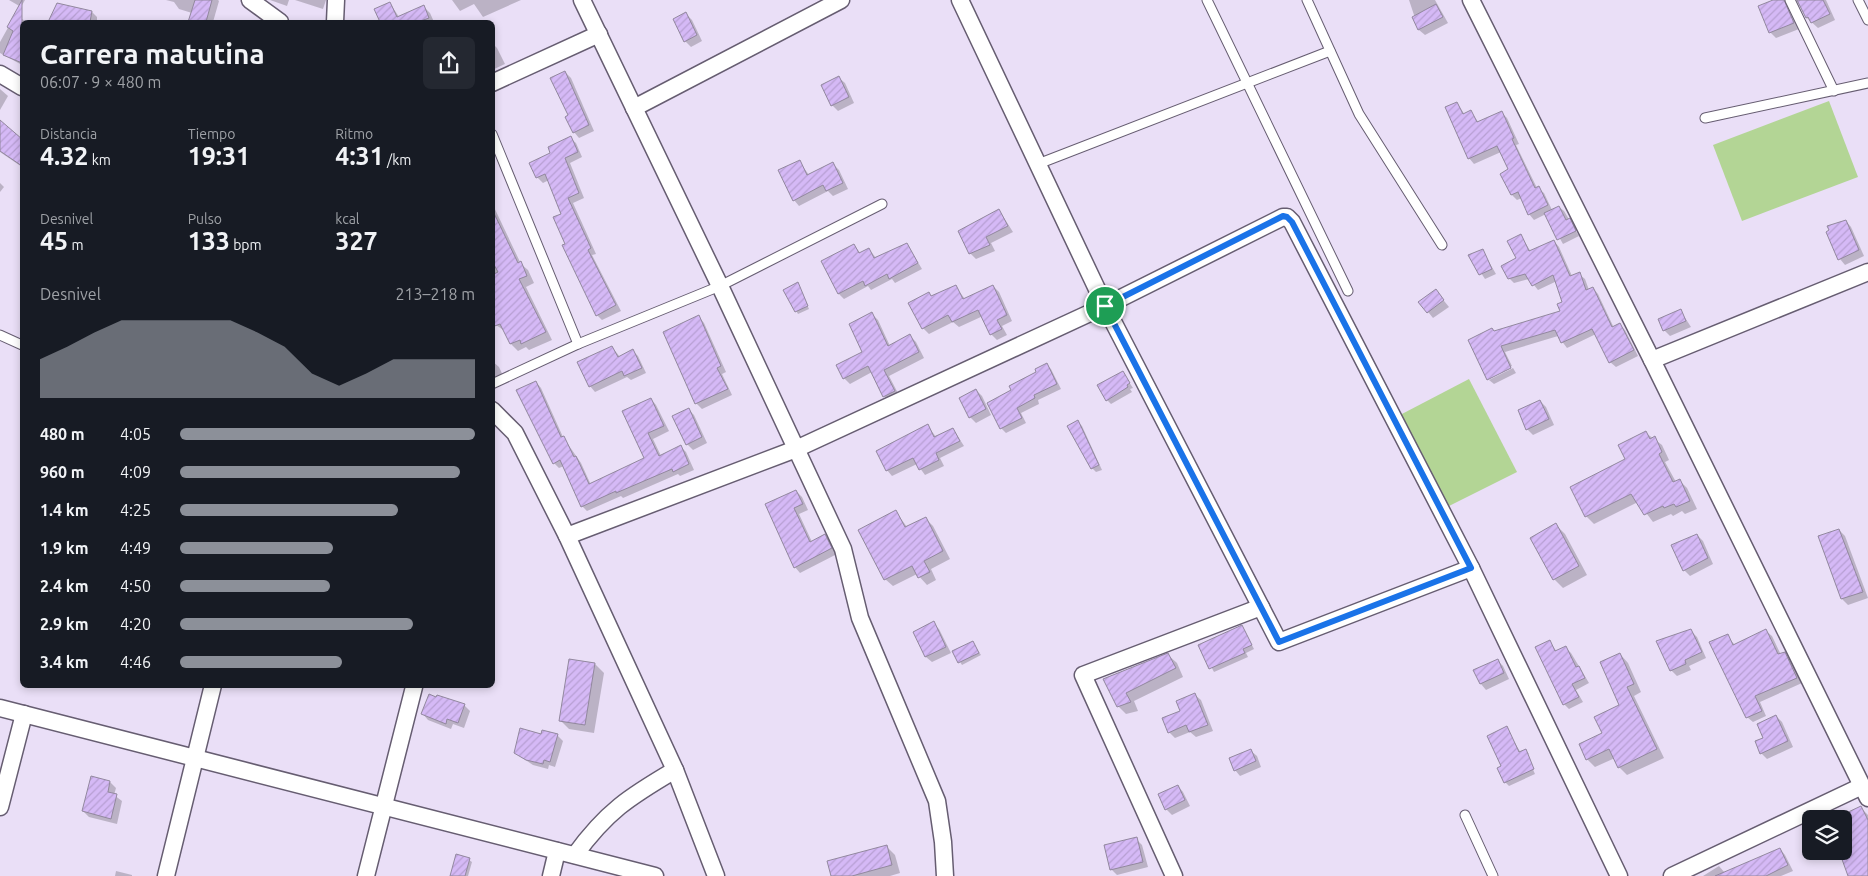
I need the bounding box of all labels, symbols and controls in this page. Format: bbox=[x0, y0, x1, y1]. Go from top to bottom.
button: share bbox=[423, 37, 475, 89]
text: Carrera matutina bbox=[40, 38, 265, 69]
text: 06:07 · 9 × 480 m bbox=[40, 73, 161, 91]
text: Distancia bbox=[40, 126, 97, 142]
text: Tiempo bbox=[188, 126, 235, 142]
text: Ritmo bbox=[335, 126, 373, 142]
text: 4.32 bbox=[40, 142, 88, 170]
text: 19:31 bbox=[188, 142, 250, 170]
text: 4:31 bbox=[335, 142, 384, 170]
text: km bbox=[88, 152, 111, 168]
text: /km bbox=[384, 152, 411, 168]
text: Desnivel bbox=[40, 211, 93, 227]
text: Pulso bbox=[188, 211, 222, 227]
text: kcal bbox=[335, 211, 360, 227]
text: 45 bbox=[40, 227, 68, 255]
text: 133 bbox=[188, 227, 230, 255]
text: 327 bbox=[335, 227, 378, 255]
text: m bbox=[68, 237, 84, 253]
text: bpm bbox=[230, 237, 262, 253]
text: Desnivel bbox=[40, 285, 101, 303]
text: 213–218 m bbox=[395, 285, 475, 303]
pin bbox=[1084, 285, 1126, 327]
icon: arrive bbox=[1091, 292, 1119, 320]
text: 480 m bbox=[40, 425, 85, 443]
text: 4:05 bbox=[120, 425, 151, 443]
text: 960 m bbox=[40, 463, 85, 481]
text: 4:09 bbox=[120, 463, 151, 481]
text: 1.4 km bbox=[40, 501, 89, 519]
text: 4:25 bbox=[120, 501, 151, 519]
text: 1.9 km bbox=[40, 539, 89, 557]
text: 4:49 bbox=[120, 539, 151, 557]
text: 2.4 km bbox=[40, 577, 89, 595]
text: 4:50 bbox=[120, 577, 151, 595]
text: 2.9 km bbox=[40, 615, 89, 633]
text: 4:20 bbox=[120, 615, 151, 633]
text: 3.4 km bbox=[40, 653, 89, 671]
text: 4:46 bbox=[120, 653, 151, 671]
map controls bbox=[1802, 810, 1852, 860]
button: layers bbox=[1802, 810, 1852, 860]

